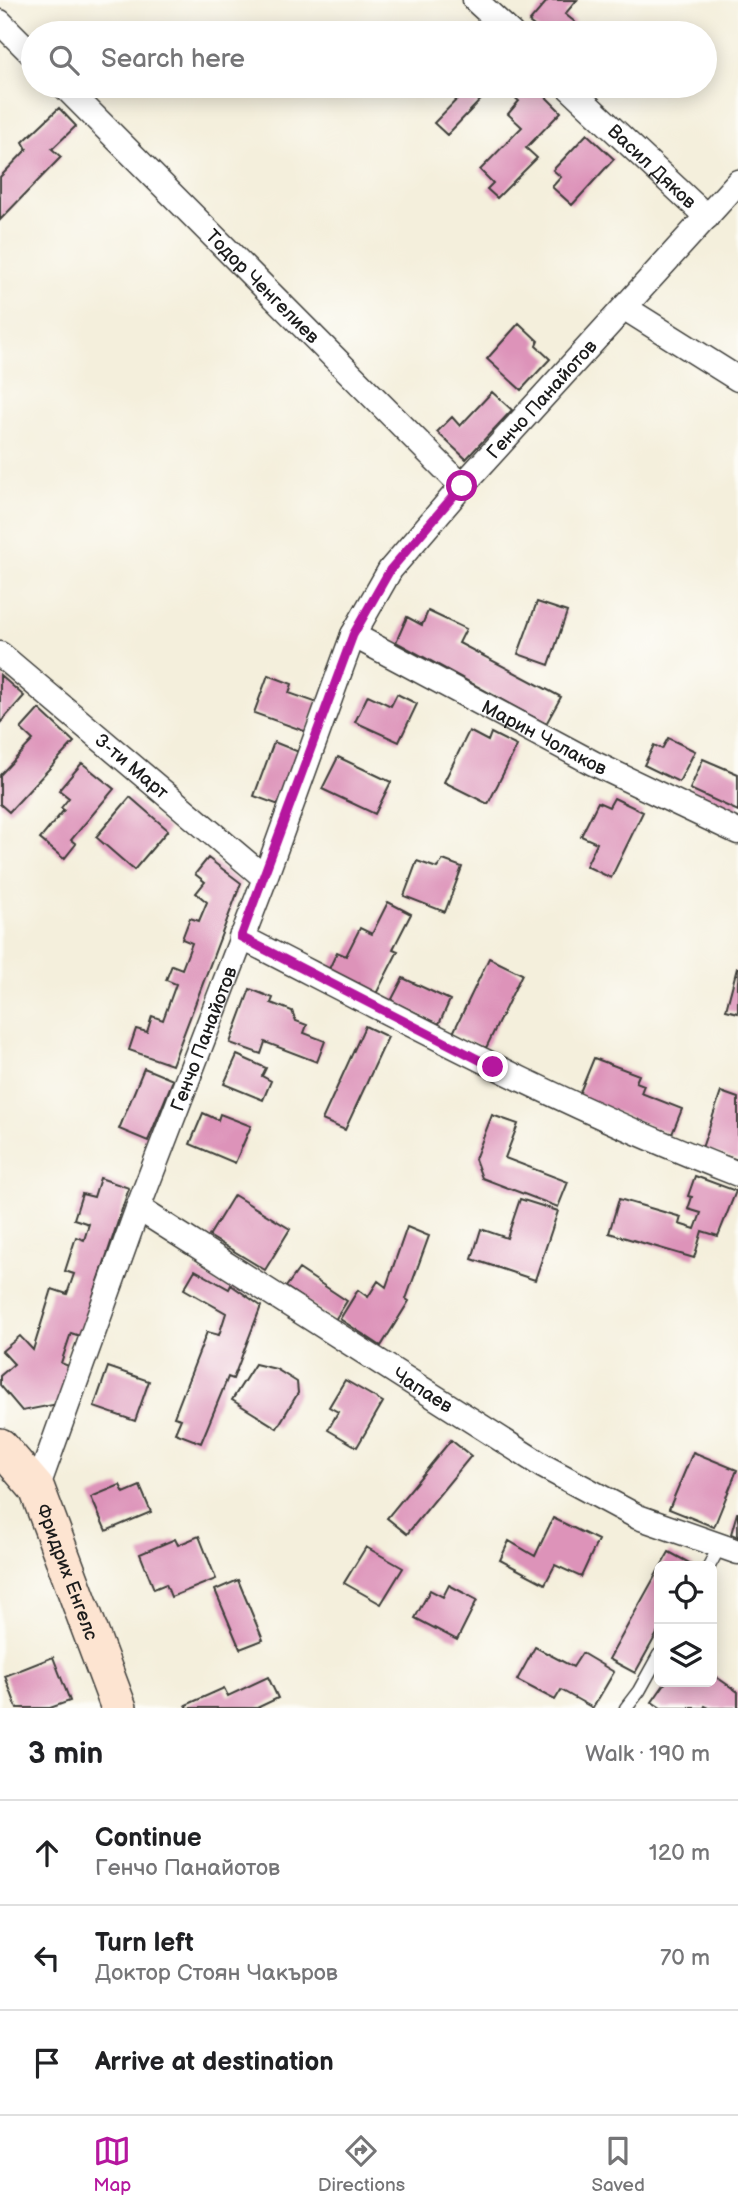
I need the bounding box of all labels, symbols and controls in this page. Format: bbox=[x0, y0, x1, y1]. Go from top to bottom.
search box bbox=[21, 21, 717, 98]
icon: search bbox=[45, 41, 83, 79]
text: Search here bbox=[101, 44, 245, 75]
street label: Васил Дяков bbox=[602, 120, 701, 214]
street label: Тодор Ченгелиев bbox=[200, 225, 324, 349]
street label: Генчо Панайотов bbox=[482, 335, 602, 464]
route start bbox=[446, 470, 477, 501]
street label: Марин Чолаков bbox=[477, 696, 610, 781]
street label: 3-ти Март bbox=[90, 729, 173, 805]
street label: Генчо Панайотов bbox=[166, 964, 243, 1115]
route end bbox=[477, 1051, 508, 1082]
street label: Чапаев bbox=[388, 1363, 457, 1419]
street label: Фридрих Енгелс bbox=[31, 1501, 103, 1644]
map controls bbox=[654, 1561, 717, 1687]
button: locate bbox=[654, 1561, 717, 1624]
button: layers bbox=[654, 1624, 717, 1687]
text: 3 min bbox=[28, 1736, 103, 1772]
text: Walk · 190 m bbox=[585, 1740, 710, 1768]
text: Continue bbox=[95, 1823, 202, 1854]
icon: ahead bbox=[28, 1834, 66, 1872]
text: 120 m bbox=[649, 1839, 710, 1867]
text: Генчо Панайотов bbox=[95, 1854, 280, 1882]
text: Turn left bbox=[95, 1928, 194, 1959]
icon: left bbox=[28, 1939, 66, 1977]
text: 70 m bbox=[660, 1944, 710, 1972]
text: Доктор Стоян Чакъров bbox=[95, 1959, 338, 1987]
icon: arrive bbox=[28, 2044, 66, 2082]
text: Arrive at destination bbox=[95, 2047, 334, 2078]
tab: Map bbox=[93, 2132, 131, 2197]
tab: Directions bbox=[318, 2132, 405, 2197]
tab: Saved bbox=[591, 2132, 645, 2197]

